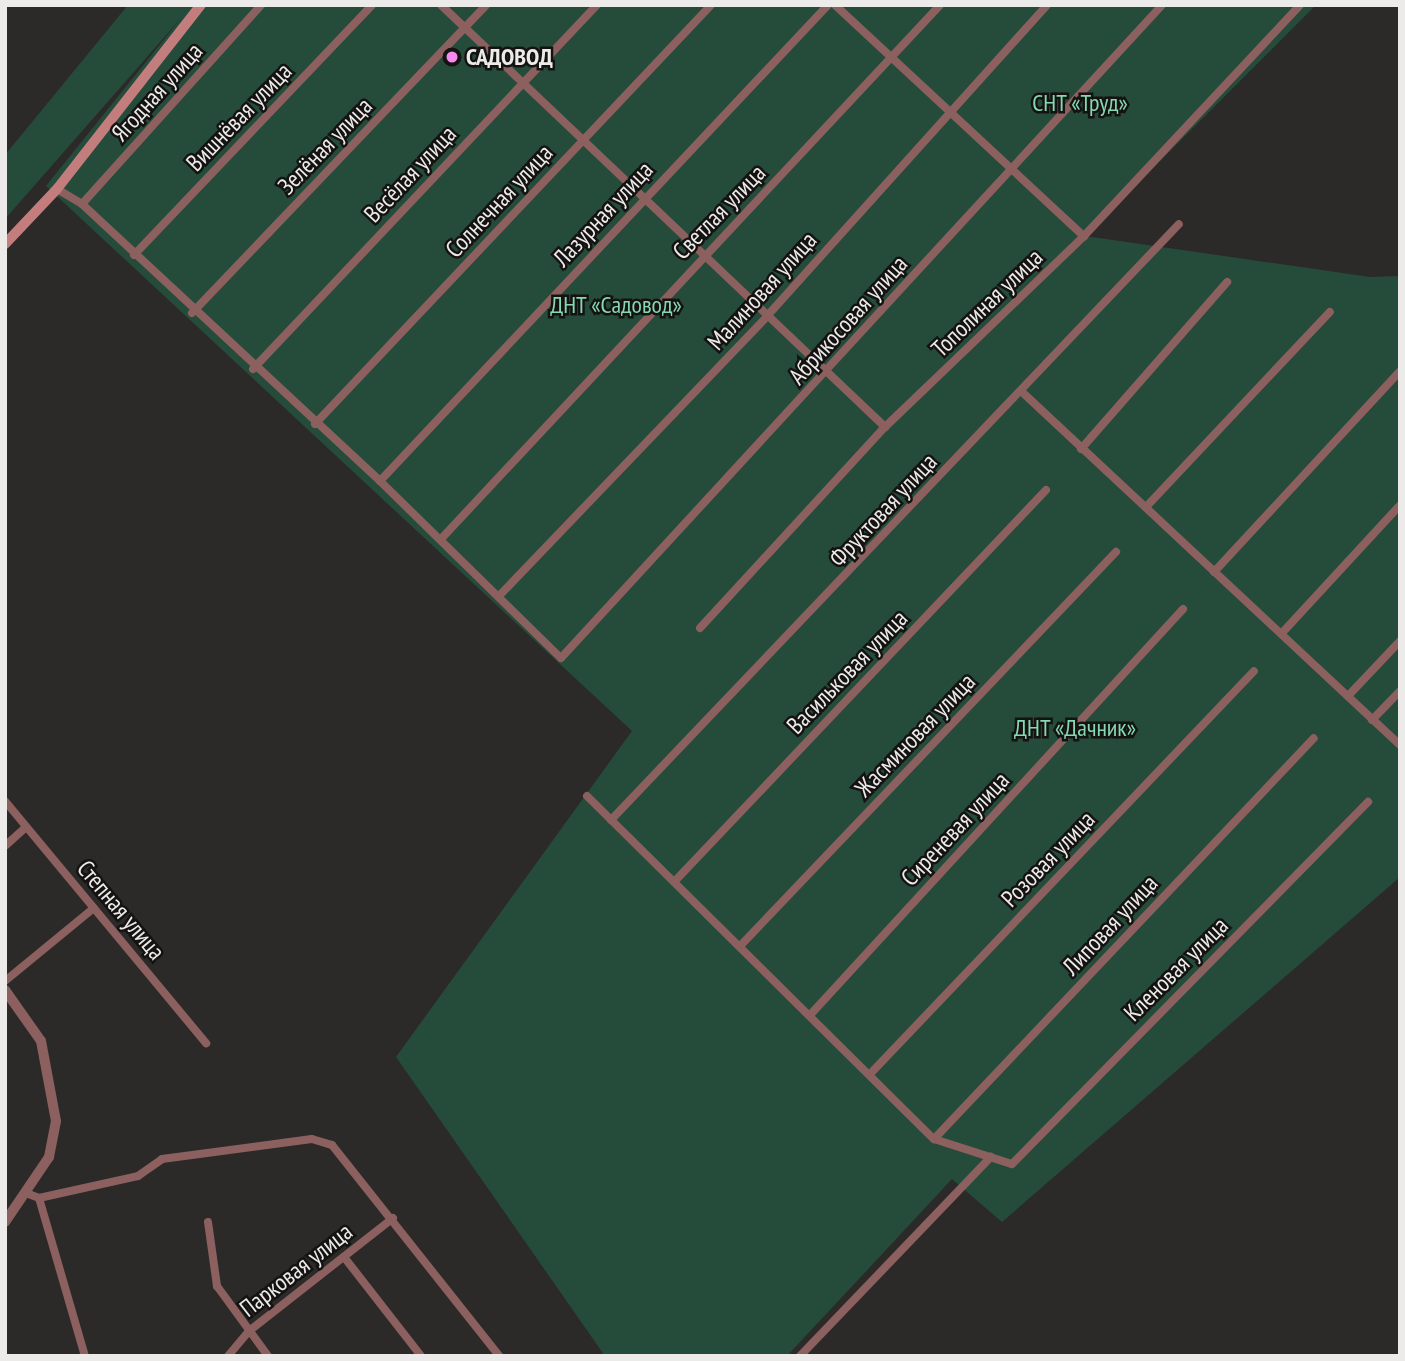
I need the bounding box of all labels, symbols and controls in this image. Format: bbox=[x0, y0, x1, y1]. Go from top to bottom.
street label: Ягодная улица bbox=[105, 37, 209, 147]
place label: САДОВОД bbox=[466, 43, 553, 71]
marker: САДОВОД bbox=[444, 49, 460, 65]
street label: Вишнёвая улица bbox=[180, 57, 298, 177]
park label: СНТ «Труд» bbox=[1032, 89, 1128, 117]
street label: Зелёная улица bbox=[272, 92, 378, 200]
street label: Весёлая улица bbox=[358, 120, 462, 228]
street label: Солнечная улица bbox=[439, 139, 559, 263]
street label: Лазурная улица bbox=[547, 155, 659, 273]
street label: Светлая улица bbox=[667, 159, 771, 265]
street label: Малиновая улица bbox=[701, 226, 823, 356]
street label: Тополиная улица bbox=[925, 243, 1049, 363]
street label: Абрикосовая улица bbox=[783, 250, 913, 390]
park label: ДНТ «Садовод» bbox=[550, 291, 682, 319]
street label: Фруктовая улица bbox=[823, 447, 943, 573]
street label: Васильковая улица bbox=[781, 604, 913, 740]
street label: Жасминовая улица bbox=[849, 667, 981, 803]
park label: ДНТ «Дачник» bbox=[1014, 714, 1136, 742]
street label: Сиреневая улица bbox=[895, 766, 1015, 892]
street label: Розовая улица bbox=[995, 805, 1101, 913]
street label: Степная улица bbox=[71, 854, 171, 966]
street label: Липовая улица bbox=[1056, 869, 1164, 981]
street label: Кленовая улица bbox=[1118, 911, 1234, 1027]
street label: Парковая улица bbox=[234, 1217, 358, 1323]

